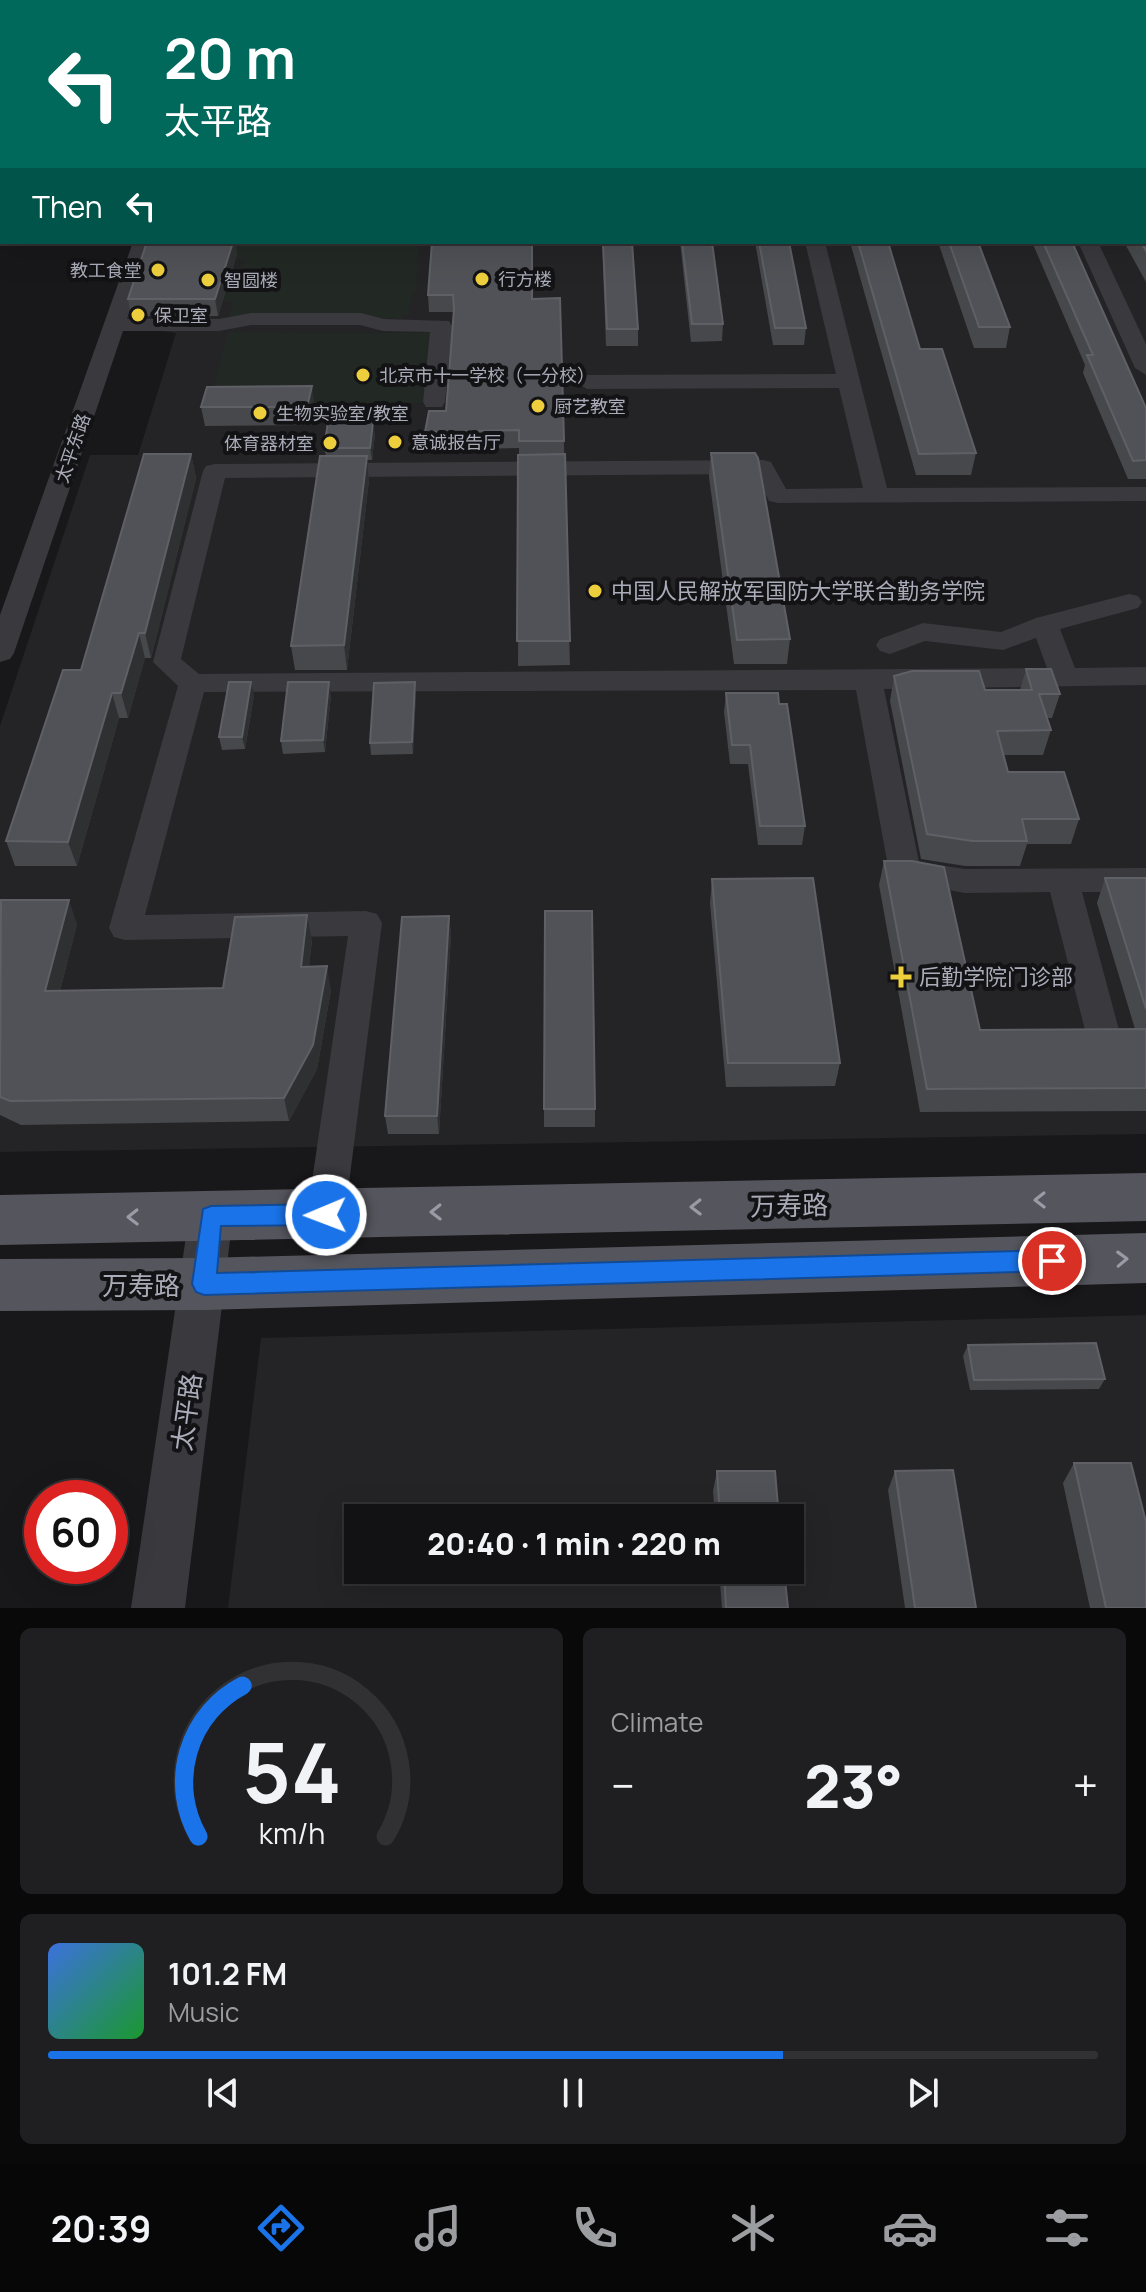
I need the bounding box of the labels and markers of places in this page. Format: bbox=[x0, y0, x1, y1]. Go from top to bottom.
place label: 教工食堂 bbox=[70, 258, 142, 282]
marker: 教工食堂 bbox=[149, 261, 167, 279]
place label: 行方楼 bbox=[498, 267, 552, 291]
place label: 智圆楼 bbox=[224, 268, 278, 292]
marker: 行方楼 bbox=[473, 270, 491, 288]
marker: 智圆楼 bbox=[199, 271, 217, 289]
place label: 保卫室 bbox=[154, 303, 208, 327]
marker: 保卫室 bbox=[129, 306, 147, 324]
place label: 北京市十一学校（一分校） bbox=[379, 363, 595, 387]
marker: 北京市十一学校（一分校） bbox=[354, 366, 372, 384]
place label: 厨艺教室 bbox=[554, 394, 626, 418]
marker: 厨艺教室 bbox=[529, 397, 547, 415]
place label: 生物实验室/教室 bbox=[276, 401, 409, 425]
marker: 生物实验室/教室 bbox=[251, 404, 269, 422]
place label: 意诚报告厅 bbox=[411, 430, 501, 454]
place label: 体育器材室 bbox=[224, 431, 314, 455]
marker: 意诚报告厅 bbox=[386, 433, 404, 451]
marker: 体育器材室 bbox=[321, 434, 339, 452]
place label: 中国人民解放军国防大学联合勤务学院 bbox=[611, 576, 985, 606]
marker: 中国人民解放军国防大学联合勤务学院 bbox=[586, 582, 604, 600]
place label: 后勤学院门诊部 bbox=[919, 962, 1073, 992]
marker: 后勤学院门诊部 bbox=[890, 966, 912, 988]
pin bbox=[1018, 1227, 1086, 1295]

